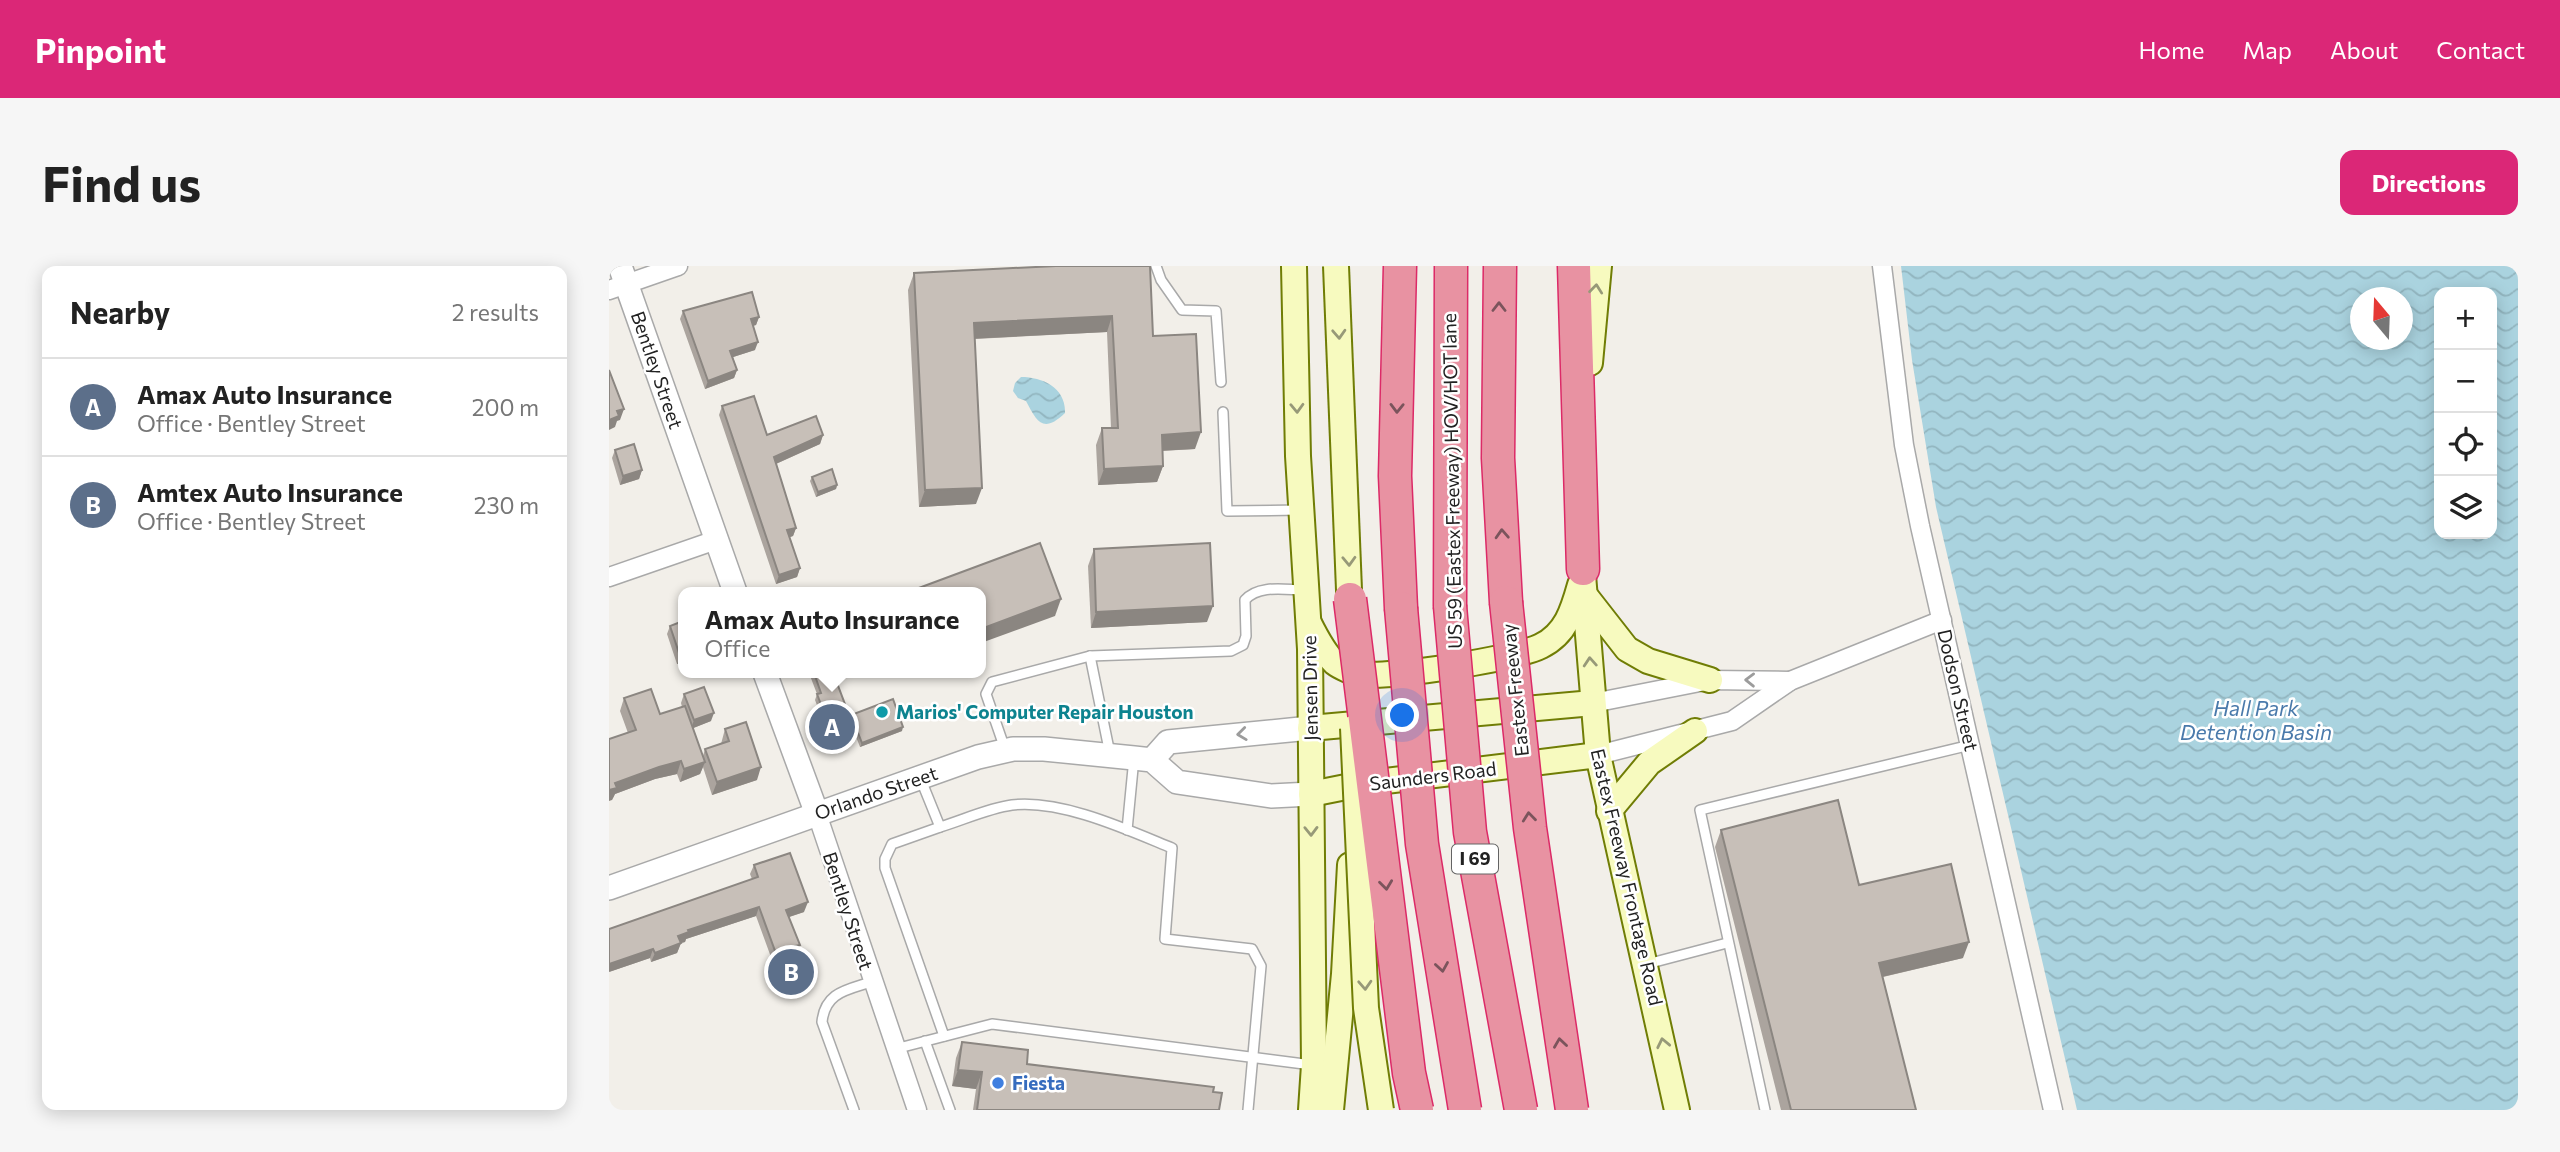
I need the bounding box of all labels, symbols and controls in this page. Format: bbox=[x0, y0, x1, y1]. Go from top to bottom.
text: Pinpoint bbox=[35, 29, 166, 70]
text: Home bbox=[2139, 35, 2205, 64]
text: Map bbox=[2243, 35, 2292, 64]
text: About bbox=[2330, 35, 2398, 64]
text: Contact bbox=[2436, 35, 2525, 64]
button: Directions bbox=[2340, 150, 2518, 215]
text: Find us bbox=[42, 152, 201, 212]
one-way arrow bbox=[1588, 283, 1603, 294]
north arrow bbox=[2350, 287, 2413, 350]
map controls bbox=[2434, 287, 2497, 539]
button: + bbox=[2434, 287, 2497, 350]
text: Nearby bbox=[70, 293, 170, 330]
text: 2 results bbox=[452, 298, 539, 326]
one-way arrow bbox=[1491, 301, 1507, 311]
street label: Bentley Street bbox=[627, 308, 688, 432]
street label: US 59 (Eastex Freeway) HOV/HOT lane bbox=[1437, 313, 1466, 649]
one-way arrow bbox=[1332, 329, 1347, 340]
button: − bbox=[2434, 350, 2497, 413]
text: Amax Auto Insurance bbox=[137, 378, 392, 409]
text: A bbox=[85, 393, 101, 421]
text: 200 m bbox=[472, 393, 539, 421]
one-way arrow bbox=[1289, 403, 1305, 413]
one-way arrow bbox=[1389, 403, 1405, 413]
text: Office · Bentley Street bbox=[137, 409, 366, 437]
button: locate bbox=[2434, 413, 2497, 476]
text: Amtex Auto Insurance bbox=[137, 476, 403, 507]
button: layers bbox=[2434, 476, 2497, 539]
text: B bbox=[85, 491, 101, 519]
text: 230 m bbox=[474, 491, 539, 519]
text: Office · Bentley Street bbox=[137, 507, 366, 535]
one-way arrow bbox=[1495, 528, 1510, 539]
one-way arrow bbox=[1341, 556, 1356, 567]
popup bbox=[678, 587, 986, 678]
text: Amax Auto Insurance bbox=[704, 603, 960, 634]
street label: Eastex Freeway bbox=[1496, 622, 1533, 758]
street label: Dodson Street bbox=[1933, 627, 1984, 753]
text: Office bbox=[704, 634, 770, 662]
street label: Jensen Drive bbox=[1297, 635, 1322, 741]
one-way arrow bbox=[1583, 657, 1598, 668]
one-way arrow bbox=[1744, 672, 1755, 688]
water label: Hall Park Detention Basin bbox=[2180, 695, 2332, 744]
your location bbox=[1385, 698, 1419, 732]
place label: Marios' Computer Repair Houston bbox=[896, 700, 1194, 723]
pin: A bbox=[809, 701, 855, 753]
marker: Marios' Computer Repair Houston bbox=[874, 704, 890, 720]
one-way arrow bbox=[1237, 726, 1248, 741]
street label: Eastex Freeway Frontage Road bbox=[1587, 746, 1668, 1008]
street label: Saunders Road bbox=[1368, 756, 1498, 795]
street label: Orlando Street bbox=[811, 761, 940, 824]
one-way arrow bbox=[1521, 812, 1536, 823]
one-way arrow bbox=[1304, 826, 1319, 837]
road number: I 69 bbox=[1452, 844, 1498, 874]
street label: Bentley Street bbox=[819, 849, 878, 973]
one-way arrow bbox=[1379, 879, 1394, 891]
pin: B bbox=[768, 946, 814, 998]
one-way arrow bbox=[1434, 962, 1449, 973]
one-way arrow bbox=[1357, 979, 1372, 990]
one-way arrow bbox=[1553, 1037, 1568, 1049]
one-way arrow bbox=[1657, 1037, 1672, 1049]
place label: Fiesta bbox=[1012, 1071, 1065, 1094]
marker: Fiesta bbox=[990, 1075, 1006, 1091]

